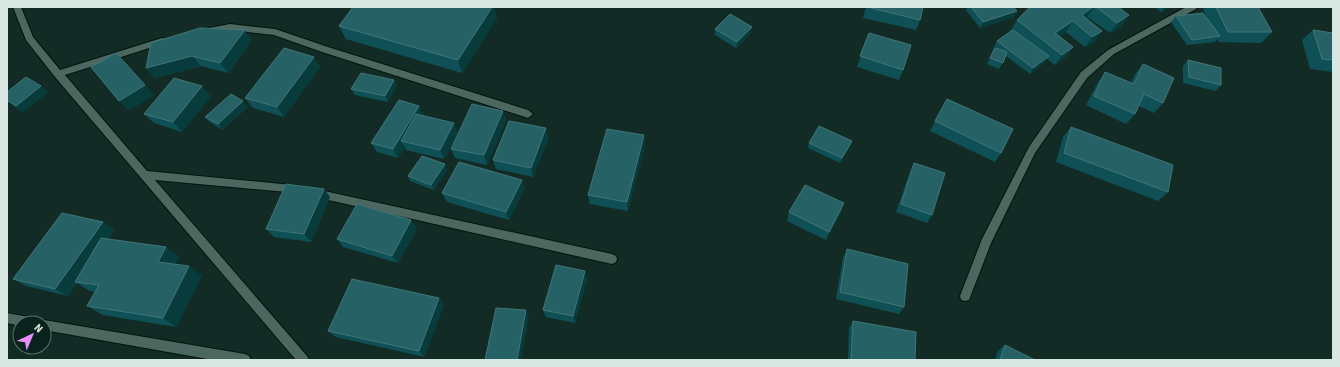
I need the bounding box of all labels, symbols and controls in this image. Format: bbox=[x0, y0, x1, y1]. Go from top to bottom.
north arrow bbox=[12, 315, 52, 355]
text: N bbox=[31, 320, 46, 336]

